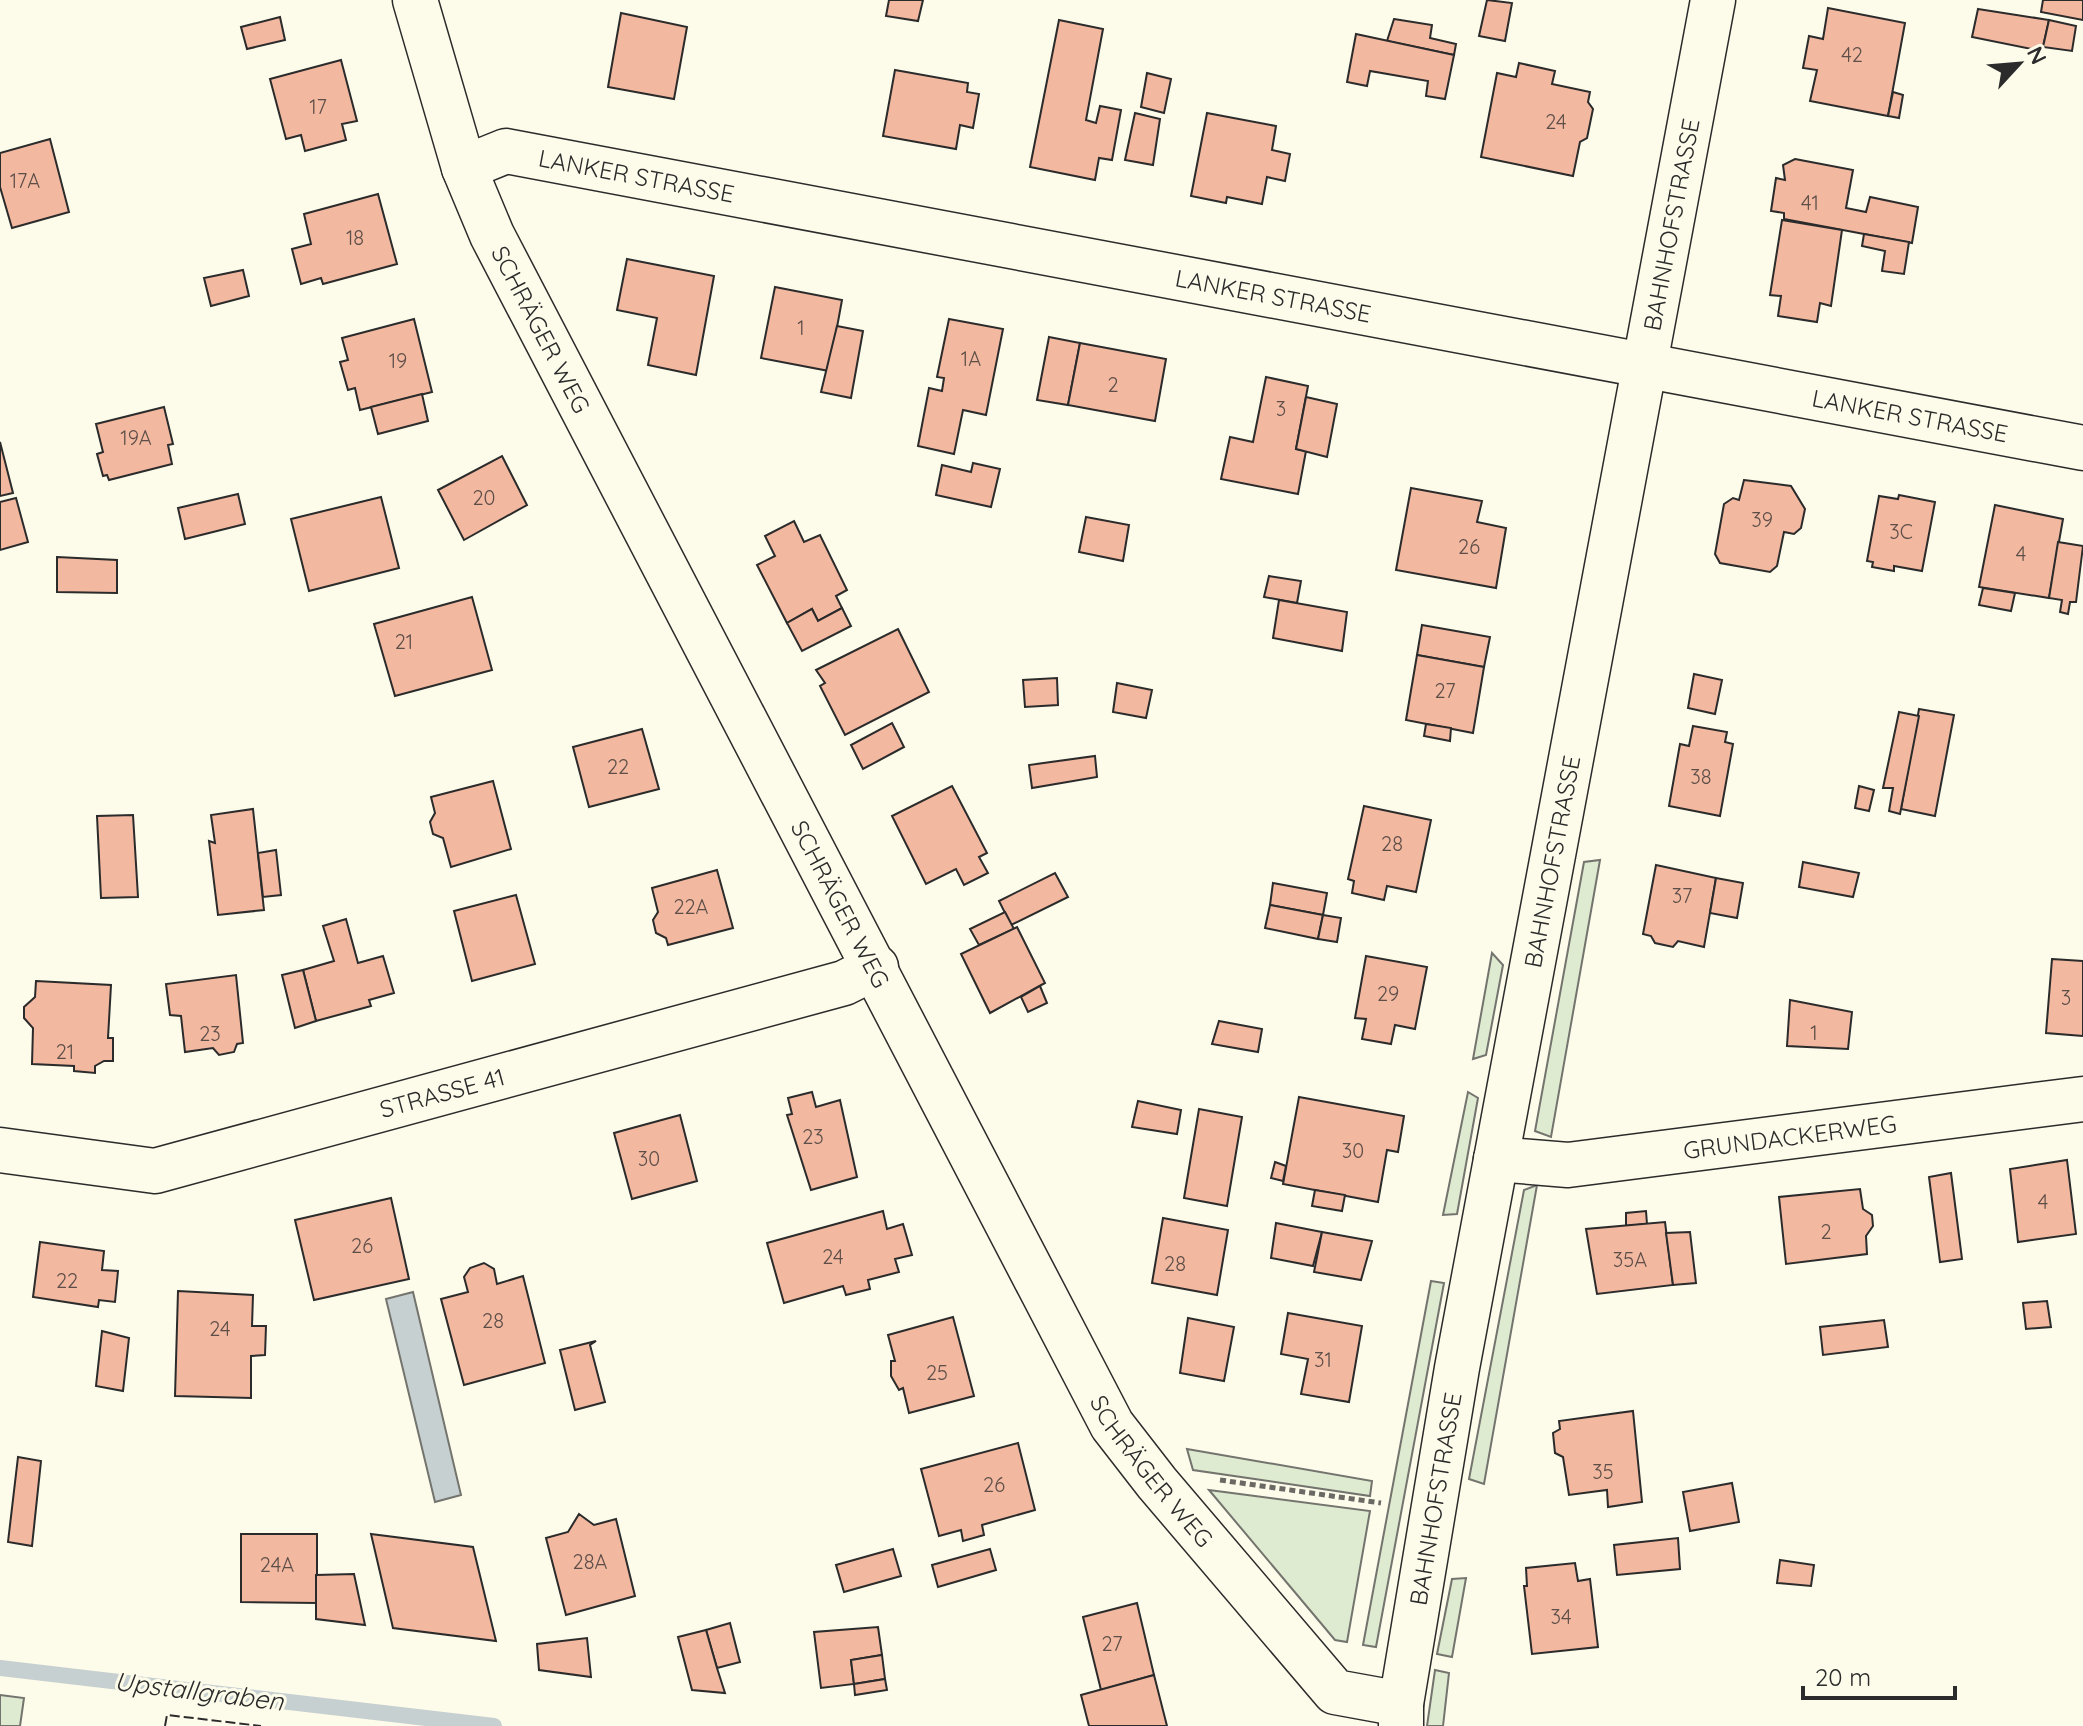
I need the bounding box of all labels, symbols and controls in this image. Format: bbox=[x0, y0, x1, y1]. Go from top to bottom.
north arrow bbox=[1979, 24, 2059, 104]
house number: 42 bbox=[1841, 42, 1863, 67]
text: N bbox=[2021, 42, 2053, 69]
house number: 17 bbox=[309, 94, 327, 119]
house number: 24 bbox=[1545, 109, 1567, 134]
street label: BAHNHOFSTRASSE bbox=[1636, 116, 1706, 333]
street label: LANKER STRASSE bbox=[536, 142, 737, 209]
house number: 17A bbox=[10, 168, 40, 193]
house number: 41 bbox=[1801, 190, 1819, 215]
house number: 18 bbox=[346, 225, 364, 250]
street label: SCHRÄGER WEG bbox=[485, 241, 597, 418]
street label: LANKER STRASSE bbox=[1173, 262, 1374, 329]
house number: 1 bbox=[797, 315, 805, 340]
house number: 1A bbox=[961, 346, 981, 371]
house number: 19 bbox=[389, 348, 407, 373]
house number: 2 bbox=[1107, 372, 1119, 397]
street label: LANKER STRASSE bbox=[1810, 382, 2010, 449]
house number: 3 bbox=[1276, 396, 1286, 421]
house number: 19A bbox=[120, 425, 152, 450]
house number: 20 bbox=[473, 485, 495, 510]
house number: 39 bbox=[1751, 507, 1773, 532]
house number: 3C bbox=[1889, 519, 1913, 544]
house number: 26 bbox=[1458, 534, 1480, 559]
house number: 4 bbox=[2016, 541, 2026, 566]
house number: 21 bbox=[395, 629, 413, 654]
house number: 27 bbox=[1435, 678, 1455, 703]
street label: BAHNHOFSTRASSE bbox=[1517, 753, 1586, 970]
house number: 22 bbox=[607, 754, 629, 779]
house number: 38 bbox=[1690, 764, 1712, 789]
street label: SCHRÄGER WEG bbox=[785, 815, 897, 993]
house number: 28 bbox=[1381, 831, 1403, 856]
house number: 37 bbox=[1672, 883, 1692, 908]
house number: 22A bbox=[673, 894, 709, 919]
house number: 29 bbox=[1377, 981, 1399, 1006]
house number: 3 bbox=[2061, 985, 2071, 1010]
house number: 1 bbox=[1810, 1020, 1818, 1045]
house number: 23 bbox=[199, 1021, 221, 1046]
house number: 21 bbox=[56, 1039, 74, 1064]
street label: STRASSE 41 bbox=[376, 1061, 508, 1124]
street label: GRUNDACKERWEG bbox=[1681, 1108, 1898, 1165]
house number: 23 bbox=[802, 1124, 824, 1149]
house number: 30 bbox=[1342, 1138, 1364, 1163]
house number: 30 bbox=[638, 1146, 660, 1171]
house number: 4 bbox=[2038, 1189, 2048, 1214]
house number: 2 bbox=[1820, 1219, 1832, 1244]
house number: 26 bbox=[351, 1233, 373, 1258]
house number: 24 bbox=[822, 1244, 844, 1269]
house number: 35A bbox=[1613, 1247, 1647, 1272]
house number: 28 bbox=[1164, 1251, 1186, 1276]
house number: 22 bbox=[56, 1268, 78, 1293]
house number: 28 bbox=[482, 1308, 504, 1333]
house number: 24 bbox=[209, 1316, 231, 1341]
house number: 31 bbox=[1314, 1347, 1332, 1372]
house number: 25 bbox=[926, 1360, 948, 1385]
street label: SCHRÄGER WEG bbox=[1084, 1390, 1220, 1553]
street label: BAHNHOFSTRASSE bbox=[1403, 1390, 1468, 1607]
house number: 35 bbox=[1592, 1459, 1614, 1484]
house number: 26 bbox=[983, 1472, 1005, 1497]
house number: 28A bbox=[573, 1549, 607, 1574]
house number: 24A bbox=[260, 1552, 294, 1577]
house number: 34 bbox=[1550, 1604, 1572, 1629]
house number: 27 bbox=[1102, 1631, 1122, 1656]
scale bar bbox=[1803, 1650, 1955, 1700]
text: 20 m bbox=[1815, 1662, 1871, 1692]
water label: Upstallgraben bbox=[113, 1664, 286, 1718]

